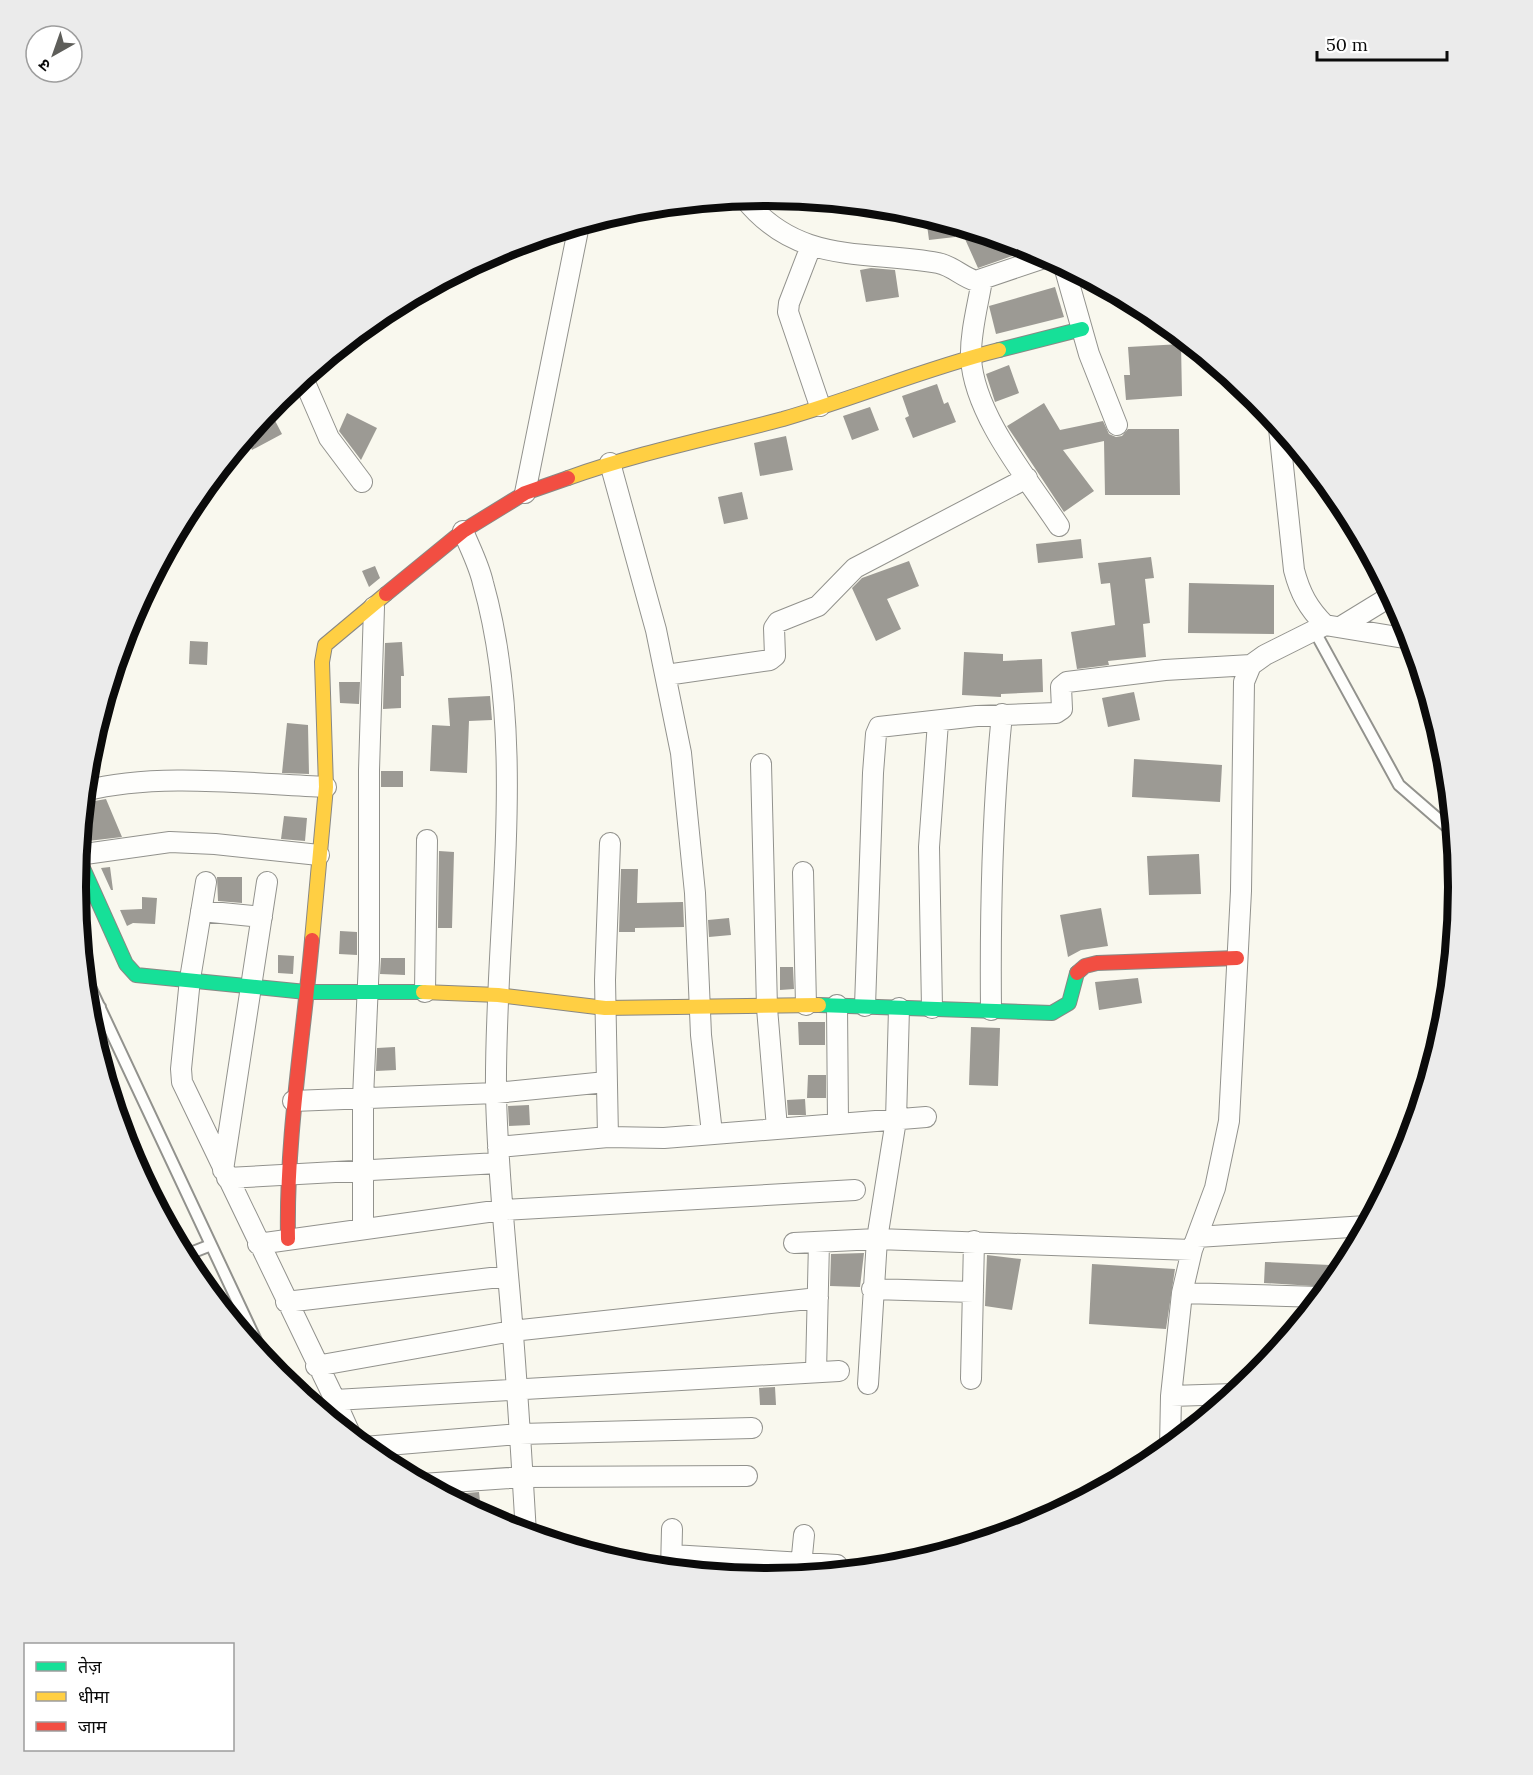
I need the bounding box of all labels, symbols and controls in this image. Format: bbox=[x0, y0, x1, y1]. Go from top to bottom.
north arrow bbox=[24, 24, 84, 84]
scale bar bbox=[1317, 24, 1448, 62]
text: 50 m bbox=[1326, 33, 1368, 56]
text: उ bbox=[34, 54, 54, 76]
legend bbox=[24, 1643, 234, 1751]
text: तेज़ bbox=[78, 1655, 102, 1678]
text: धीमा bbox=[78, 1685, 109, 1708]
text: जाम bbox=[78, 1715, 108, 1738]

